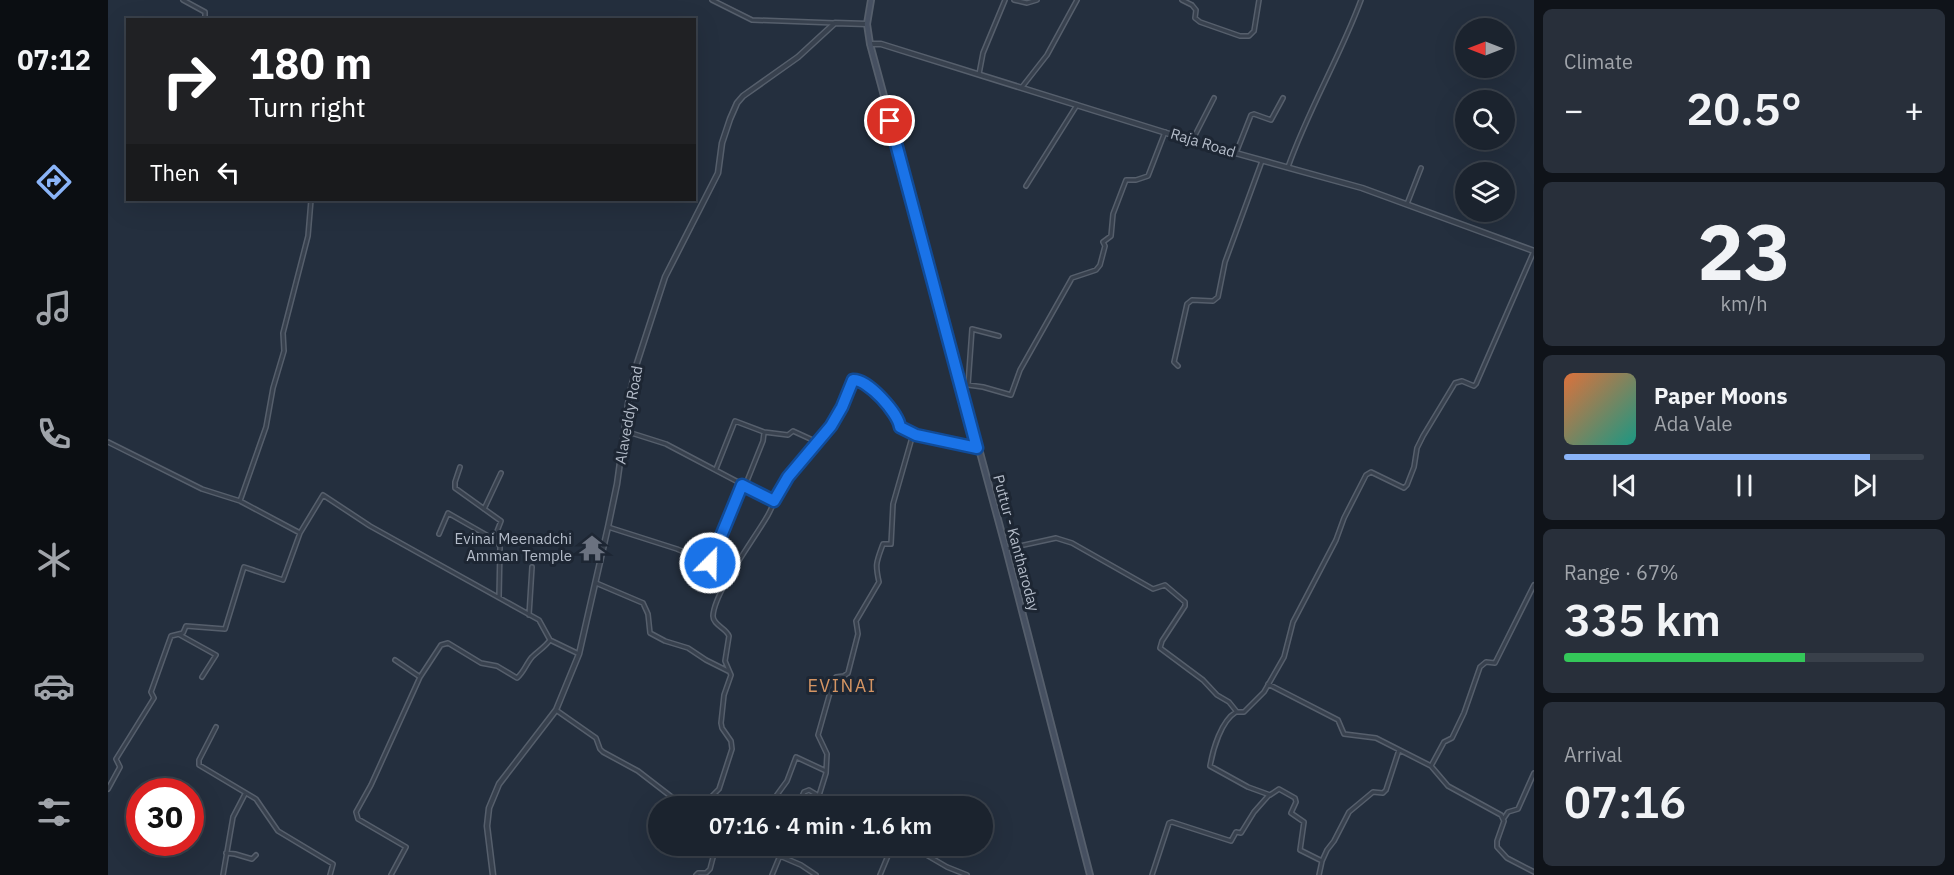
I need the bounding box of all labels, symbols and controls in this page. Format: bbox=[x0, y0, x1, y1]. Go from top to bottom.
north arrow bbox=[1455, 18, 1515, 78]
map controls bbox=[1455, 18, 1515, 222]
text: 180 m bbox=[249, 36, 372, 91]
text: 07:12 bbox=[17, 42, 91, 77]
icon: right bbox=[150, 42, 228, 120]
text: Climate bbox=[1564, 48, 1633, 75]
text: 20.5° bbox=[1686, 79, 1802, 137]
text: − bbox=[1564, 88, 1584, 131]
text: + bbox=[1904, 88, 1924, 131]
text: Turn right bbox=[249, 89, 366, 124]
button: search bbox=[1455, 90, 1515, 150]
pin bbox=[864, 95, 915, 146]
icon: arrive bbox=[873, 104, 906, 137]
street label: Raja Road bbox=[1168, 124, 1238, 161]
icon: left bbox=[212, 156, 245, 189]
text: Then bbox=[150, 158, 200, 187]
icon: directions bbox=[33, 161, 75, 203]
button: layers bbox=[1455, 162, 1515, 222]
text: 23 bbox=[1697, 200, 1791, 301]
icon: music bbox=[33, 287, 75, 329]
text: km/h bbox=[1720, 290, 1768, 317]
street label: Alaveddy Road bbox=[610, 364, 647, 466]
text: Paper Moons bbox=[1654, 381, 1787, 410]
text: Ada Vale bbox=[1654, 410, 1733, 437]
icon: phone bbox=[33, 413, 75, 455]
icon: previous bbox=[1608, 469, 1641, 502]
icon: pause bbox=[1728, 469, 1761, 502]
icon: next bbox=[1848, 469, 1881, 502]
street label: Puttur - Kantharoday bbox=[989, 472, 1044, 614]
place label: Evinai Meenadchi Amman Temple bbox=[455, 529, 572, 565]
position arrow bbox=[678, 531, 742, 595]
temple icon: Evinai Meenadchi Amman Temple bbox=[577, 533, 607, 563]
icon: climate bbox=[33, 539, 75, 581]
text: Range · 67% bbox=[1564, 559, 1679, 586]
text: 335 km bbox=[1564, 590, 1721, 648]
icon: car bbox=[33, 665, 75, 707]
district label: EVINAI bbox=[808, 674, 876, 697]
text: Arrival bbox=[1564, 741, 1622, 768]
text: 07:16 bbox=[1564, 772, 1686, 830]
speed limit sign: 30 bbox=[126, 778, 204, 856]
icon: filters bbox=[33, 791, 75, 833]
text: 07:16 · 4 min · 1.6 km bbox=[709, 811, 932, 840]

